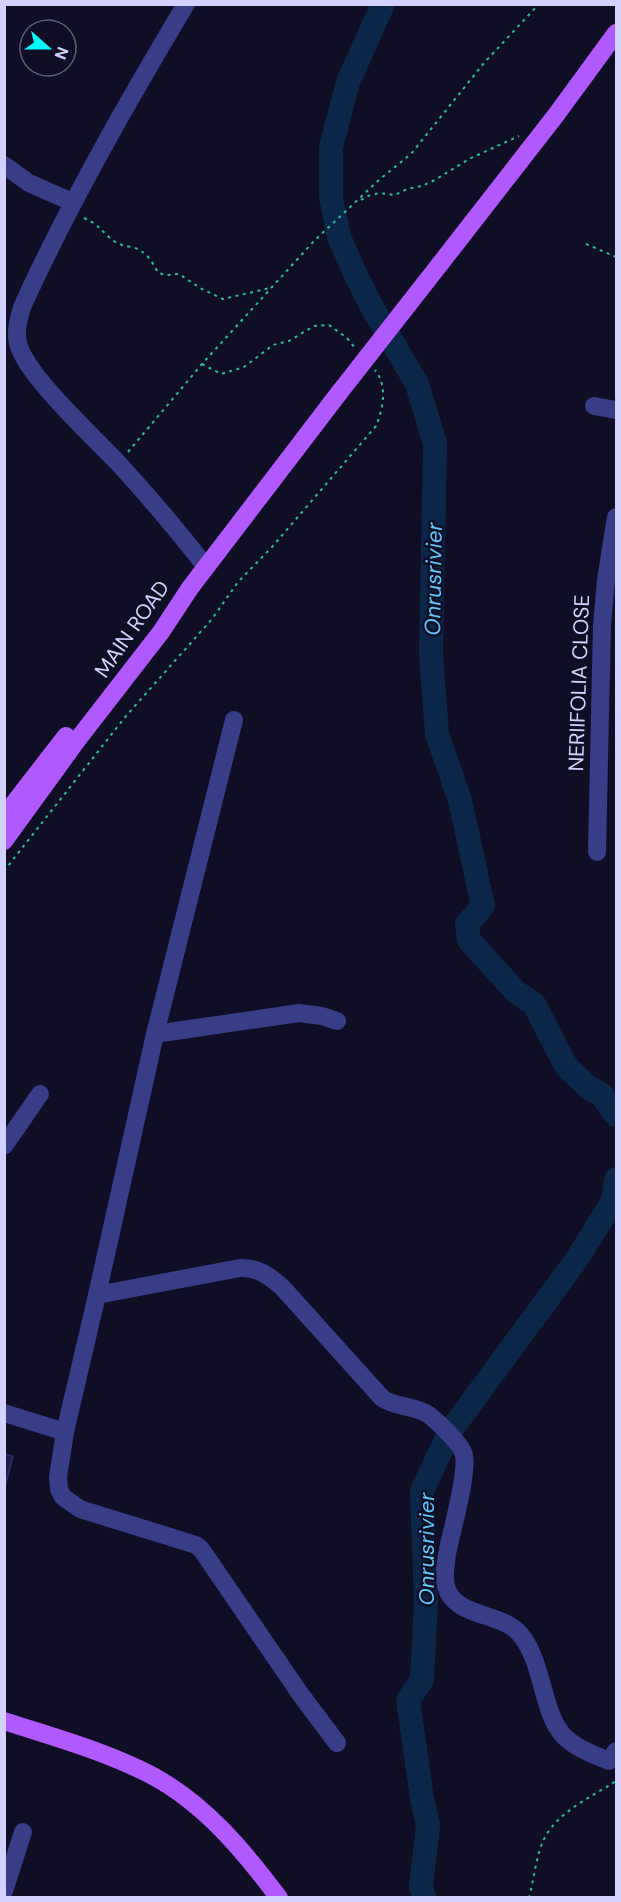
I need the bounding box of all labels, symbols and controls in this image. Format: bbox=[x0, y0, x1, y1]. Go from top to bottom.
north arrow bbox=[18, 18, 78, 78]
text: N bbox=[50, 44, 73, 62]
water label: Onrusrivier bbox=[418, 521, 449, 636]
street label: MAIN ROAD bbox=[88, 575, 176, 683]
street label: NERIIFOLIA CLOSE bbox=[562, 594, 596, 772]
water label: Onrusrivier bbox=[412, 1492, 441, 1606]

